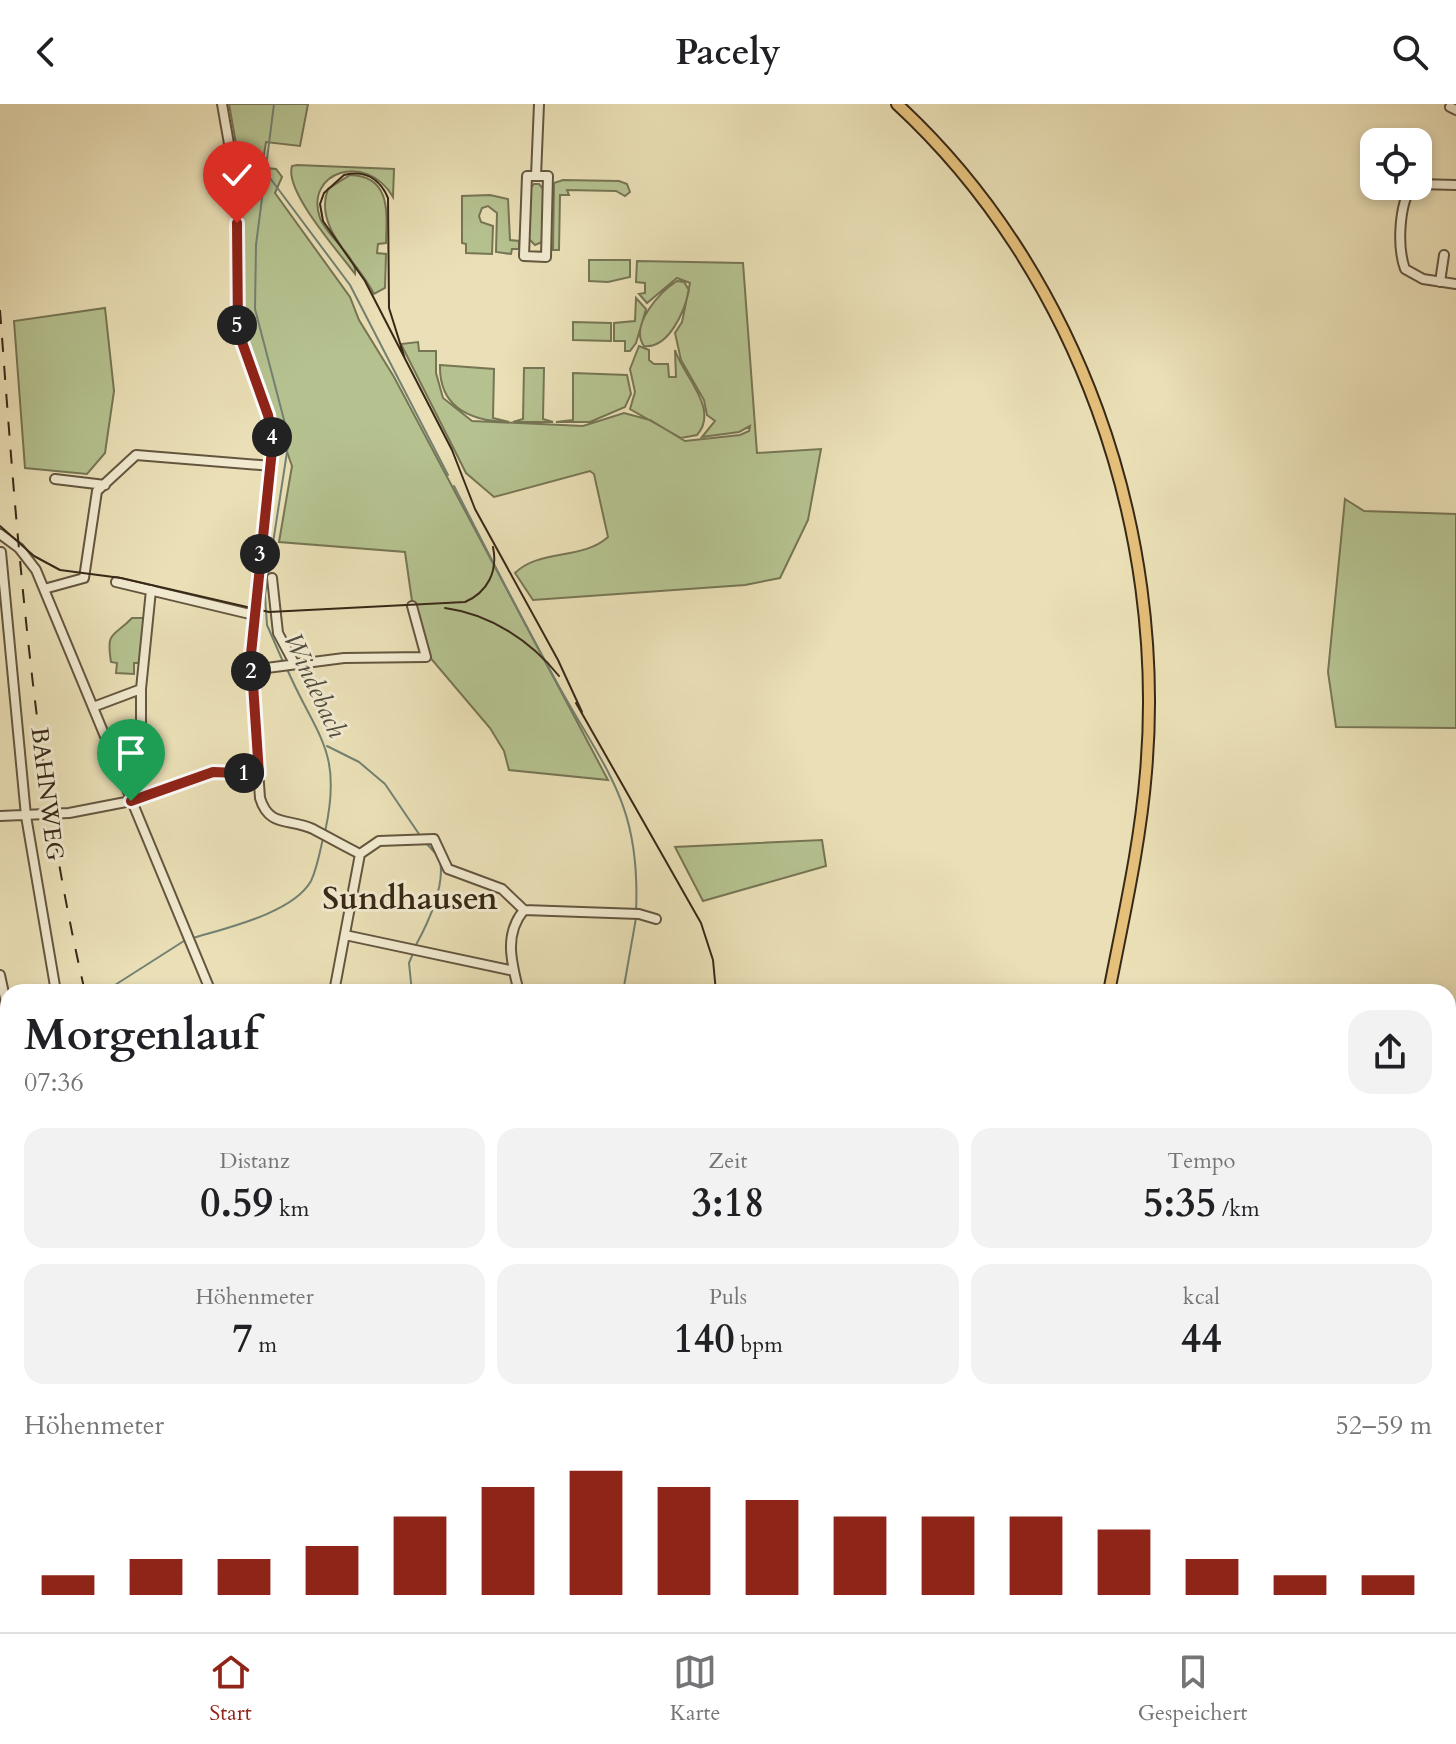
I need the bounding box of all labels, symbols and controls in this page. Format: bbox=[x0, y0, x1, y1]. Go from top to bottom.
text: Pacely bbox=[675, 28, 781, 77]
icon: back bbox=[24, 30, 68, 74]
icon: search bbox=[1388, 30, 1432, 74]
map controls bbox=[1360, 128, 1432, 200]
button: locate bbox=[1360, 128, 1432, 200]
pin bbox=[203, 141, 271, 223]
icon: check bbox=[215, 153, 259, 197]
pin: 5 bbox=[217, 305, 257, 345]
text: 5 bbox=[231, 310, 243, 340]
pin: 4 bbox=[252, 417, 292, 457]
text: 4 bbox=[266, 422, 278, 452]
pin: 3 bbox=[240, 534, 280, 574]
text: 3 bbox=[254, 539, 266, 569]
water label: Windebach bbox=[275, 627, 355, 744]
pin: 2 bbox=[231, 651, 271, 691]
text: 2 bbox=[245, 656, 257, 686]
pin bbox=[97, 719, 165, 801]
street label: BAHNWEG bbox=[22, 725, 72, 863]
icon: arrive bbox=[109, 731, 153, 775]
pin: 1 bbox=[224, 753, 264, 793]
text: 1 bbox=[238, 758, 250, 788]
district label: Sundhausen bbox=[322, 877, 498, 921]
text: Morgenlauf bbox=[24, 1005, 259, 1065]
button: share bbox=[1348, 1010, 1432, 1094]
text: 07:36 bbox=[24, 1065, 84, 1100]
text: Distanz bbox=[220, 1146, 290, 1176]
text: Zeit bbox=[709, 1146, 747, 1176]
text: Tempo bbox=[1167, 1146, 1236, 1176]
text: 0.59 bbox=[200, 1176, 273, 1231]
text: 3:18 bbox=[691, 1176, 765, 1231]
text: 5:35 bbox=[1143, 1176, 1216, 1231]
text: km bbox=[273, 1194, 309, 1224]
text: /km bbox=[1216, 1194, 1260, 1224]
text: Höhenmeter bbox=[195, 1282, 314, 1312]
text: Puls bbox=[709, 1282, 747, 1312]
text: kcal bbox=[1183, 1282, 1220, 1312]
text: 7 bbox=[232, 1312, 253, 1367]
text: 140 bbox=[673, 1312, 735, 1367]
text: 44 bbox=[1181, 1312, 1222, 1367]
text: m bbox=[253, 1330, 277, 1360]
text: bpm bbox=[735, 1330, 783, 1360]
text: Höhenmeter bbox=[24, 1408, 164, 1443]
text: 52–59 m bbox=[1335, 1408, 1432, 1443]
tab: Start bbox=[209, 1650, 253, 1728]
tab: Karte bbox=[670, 1650, 721, 1728]
tab: Gespeichert bbox=[1138, 1650, 1247, 1728]

